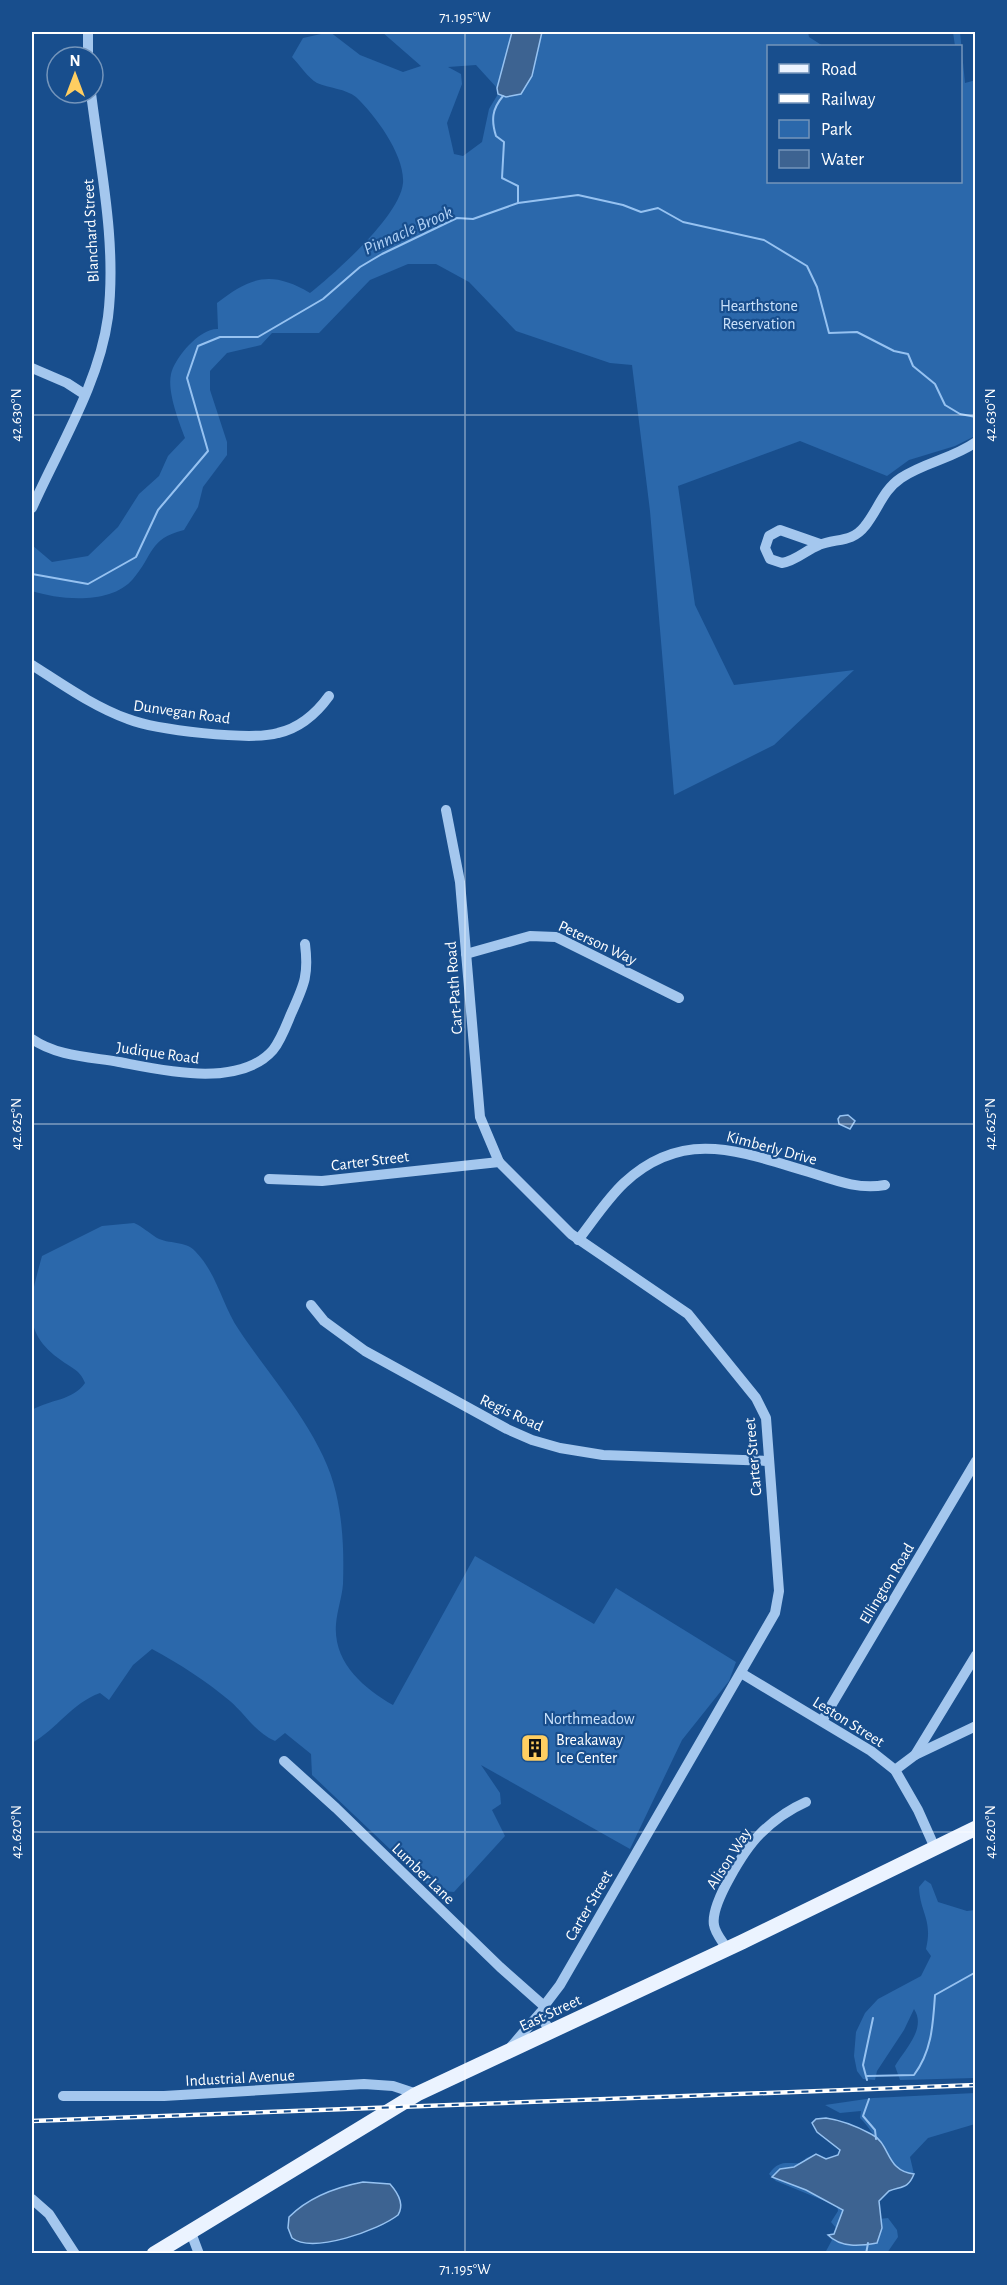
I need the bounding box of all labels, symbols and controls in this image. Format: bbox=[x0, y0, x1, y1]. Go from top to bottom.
text: 71.195°W bbox=[439, 10, 491, 25]
north arrow bbox=[45, 45, 105, 105]
legend bbox=[767, 45, 962, 183]
text: N bbox=[69, 53, 81, 69]
text: Road bbox=[821, 61, 857, 79]
text: Railway bbox=[821, 91, 876, 109]
text: Park bbox=[821, 121, 853, 139]
text: Water bbox=[821, 151, 864, 169]
street label: Blanchard Street bbox=[80, 179, 102, 283]
water label: Pinnacle Brook bbox=[361, 203, 456, 259]
park label: Hearthstone Reservation bbox=[720, 298, 798, 332]
text: 42.630°N bbox=[9, 388, 24, 442]
text: 42.630°N bbox=[983, 388, 998, 442]
street label: Dunvegan Road bbox=[132, 697, 231, 727]
street label: Peterson Way bbox=[556, 918, 639, 969]
street label: Cart-Path Road bbox=[443, 941, 465, 1035]
street label: Judique Road bbox=[116, 1039, 200, 1067]
text: 42.625°N bbox=[9, 1098, 24, 1150]
text: 42.625°N bbox=[983, 1098, 998, 1150]
street label: Kimberly Drive bbox=[725, 1128, 819, 1169]
street label: Carter Street bbox=[330, 1148, 410, 1174]
street label: Regis Road bbox=[478, 1391, 546, 1434]
street label: Carter Street bbox=[742, 1417, 764, 1497]
street label: Ellington Road bbox=[857, 1540, 917, 1627]
street label: Leston Street bbox=[810, 1694, 887, 1750]
park label: Northmeadow bbox=[544, 1711, 635, 1727]
building icon: Breakaway Ice Center bbox=[519, 1732, 551, 1764]
place label: Breakaway Ice Center bbox=[556, 1732, 623, 1766]
text: 42.620°N bbox=[9, 1805, 24, 1859]
text: 42.620°N bbox=[983, 1805, 998, 1859]
street label: Alison Way bbox=[703, 1825, 755, 1892]
street label: Lumber Lane bbox=[389, 1840, 458, 1907]
street label: Carter Street bbox=[562, 1868, 615, 1943]
street label: East Street bbox=[517, 1992, 584, 2034]
street label: Industrial Avenue bbox=[185, 2067, 295, 2089]
text: 71.195°W bbox=[439, 2262, 491, 2277]

